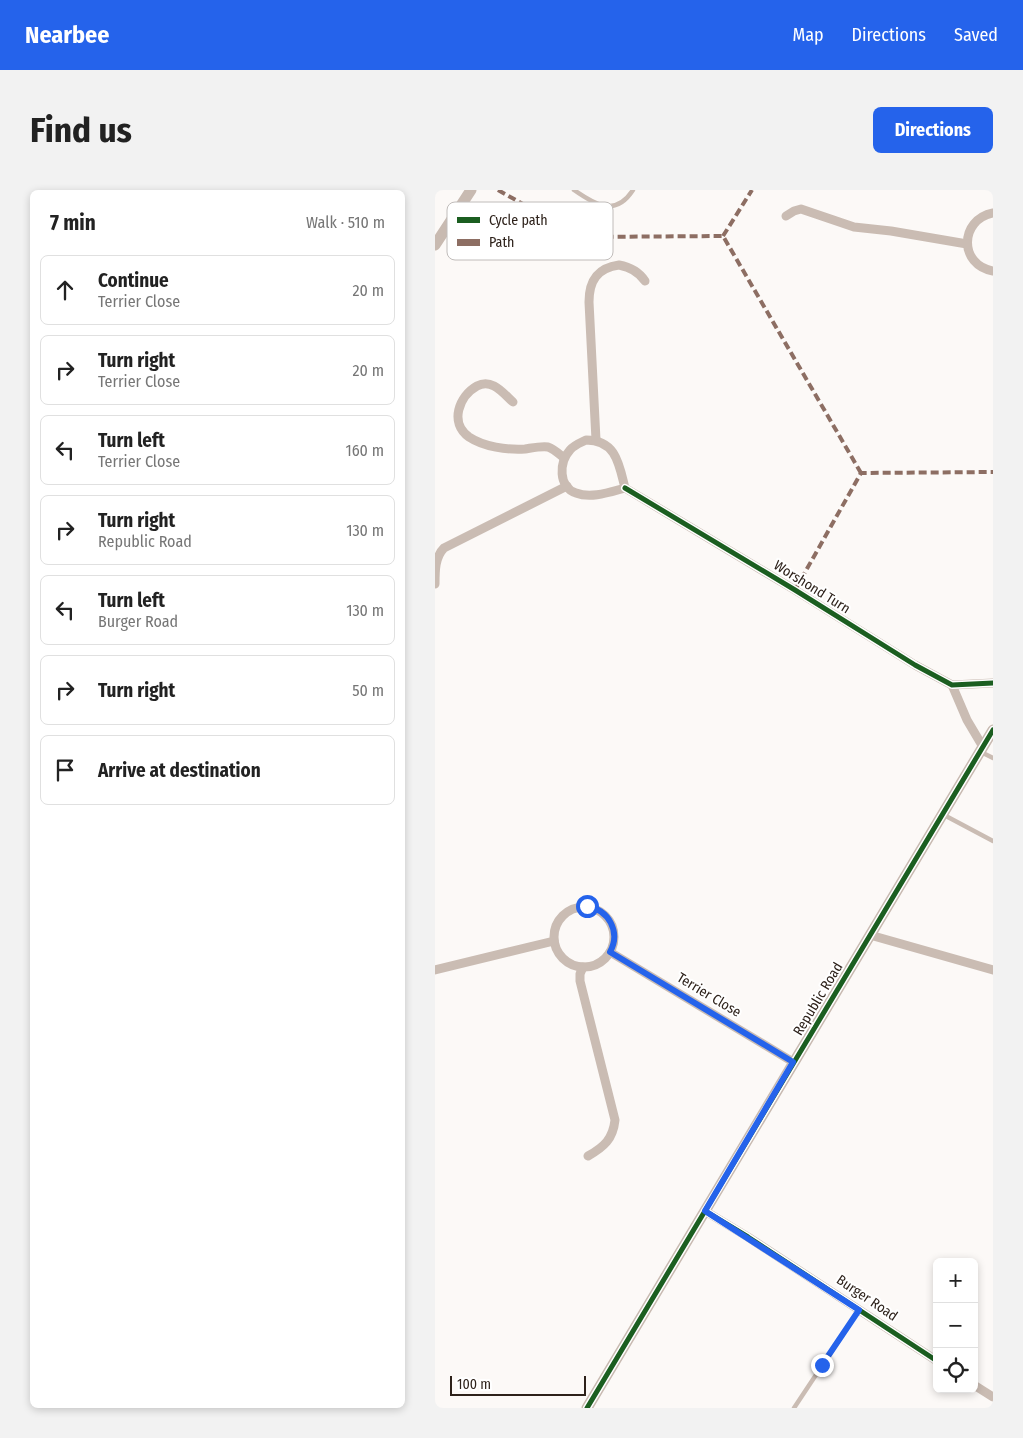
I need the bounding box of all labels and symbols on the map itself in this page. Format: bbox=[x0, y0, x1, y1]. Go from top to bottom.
legend bbox=[447, 202, 613, 260]
text: Cycle path bbox=[489, 212, 548, 229]
text: Path bbox=[489, 234, 514, 251]
street label: Worshond Turn bbox=[771, 557, 853, 617]
route start bbox=[576, 895, 599, 918]
street label: Republic Road bbox=[790, 959, 846, 1039]
street label: Terrier Close bbox=[674, 969, 744, 1021]
street label: Burger Road bbox=[833, 1271, 901, 1325]
route end bbox=[811, 1354, 834, 1377]
scale bar bbox=[450, 1373, 586, 1396]

